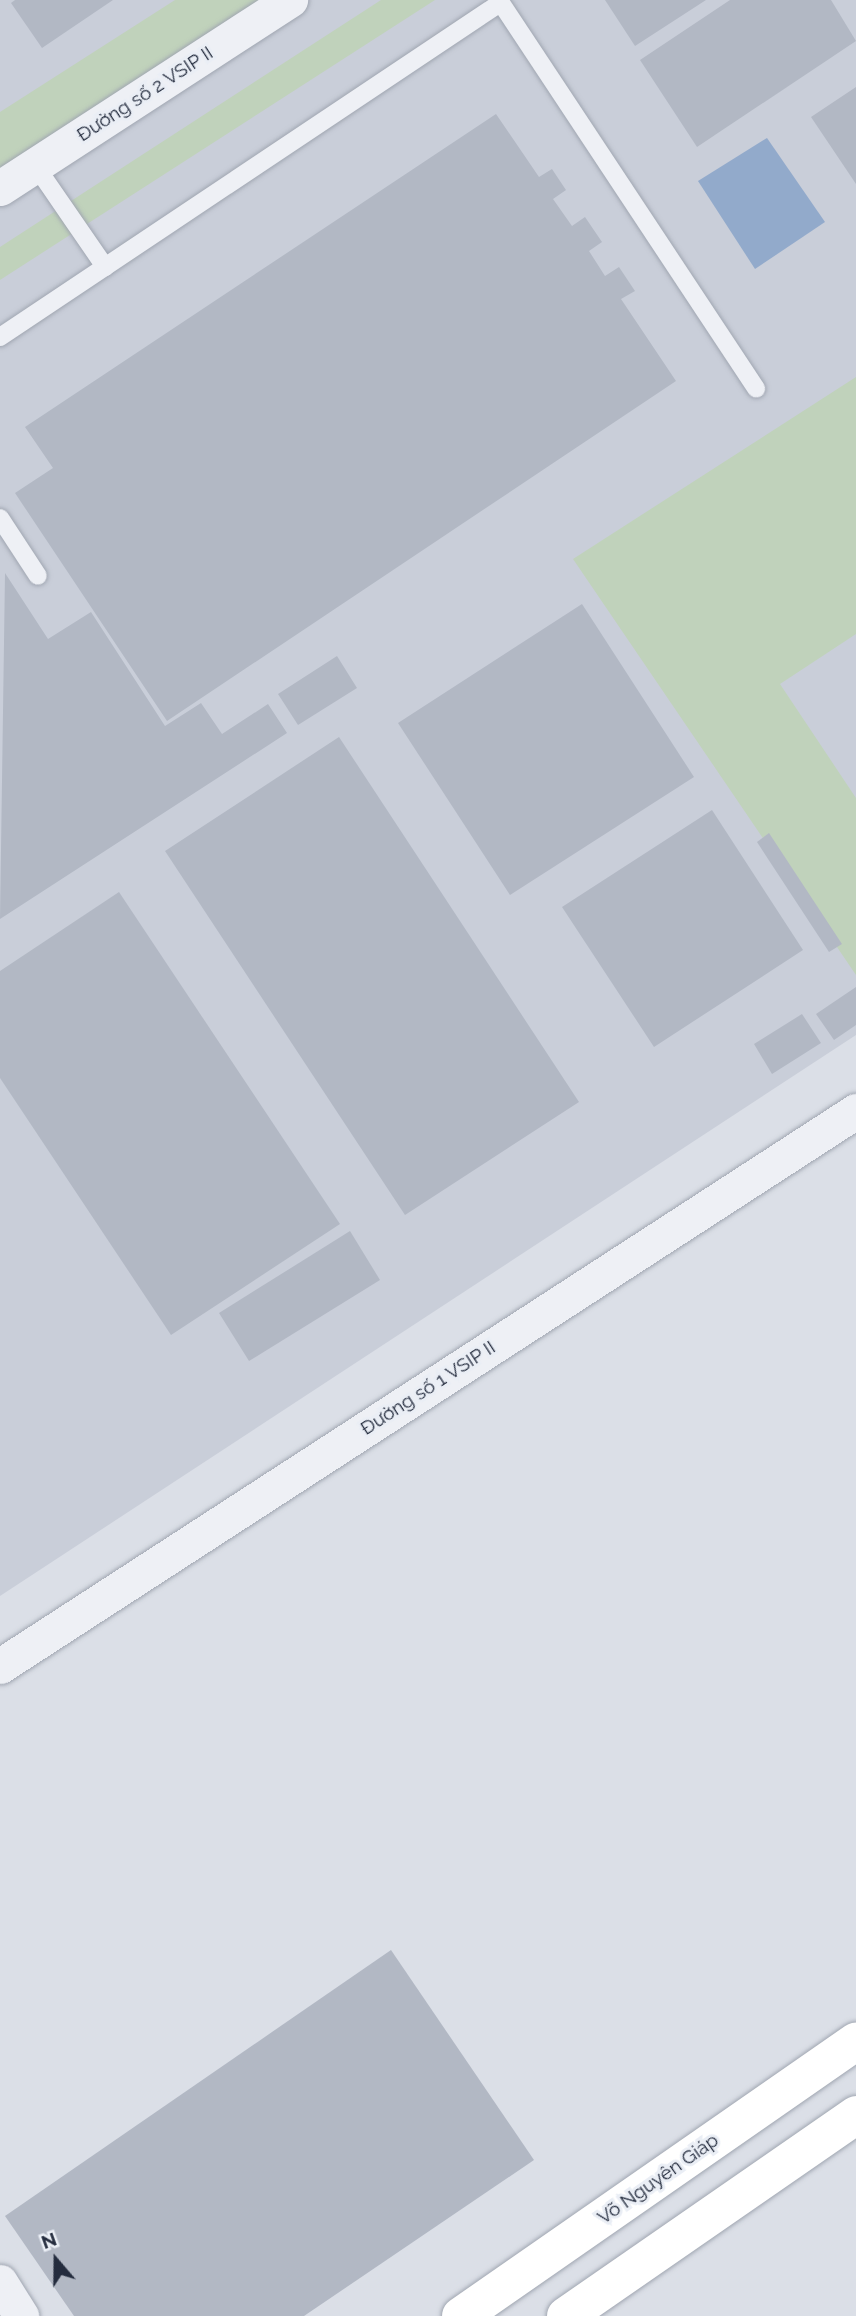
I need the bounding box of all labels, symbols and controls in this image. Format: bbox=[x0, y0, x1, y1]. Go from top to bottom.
street label: Đường số 2 VSIP II bbox=[72, 41, 218, 147]
street label: Đường số 1 VSIP II bbox=[356, 1336, 500, 1440]
street label: Võ Nguyên Giáp bbox=[593, 2129, 723, 2229]
north arrow bbox=[21, 2225, 91, 2295]
text: N bbox=[38, 2227, 59, 2253]

